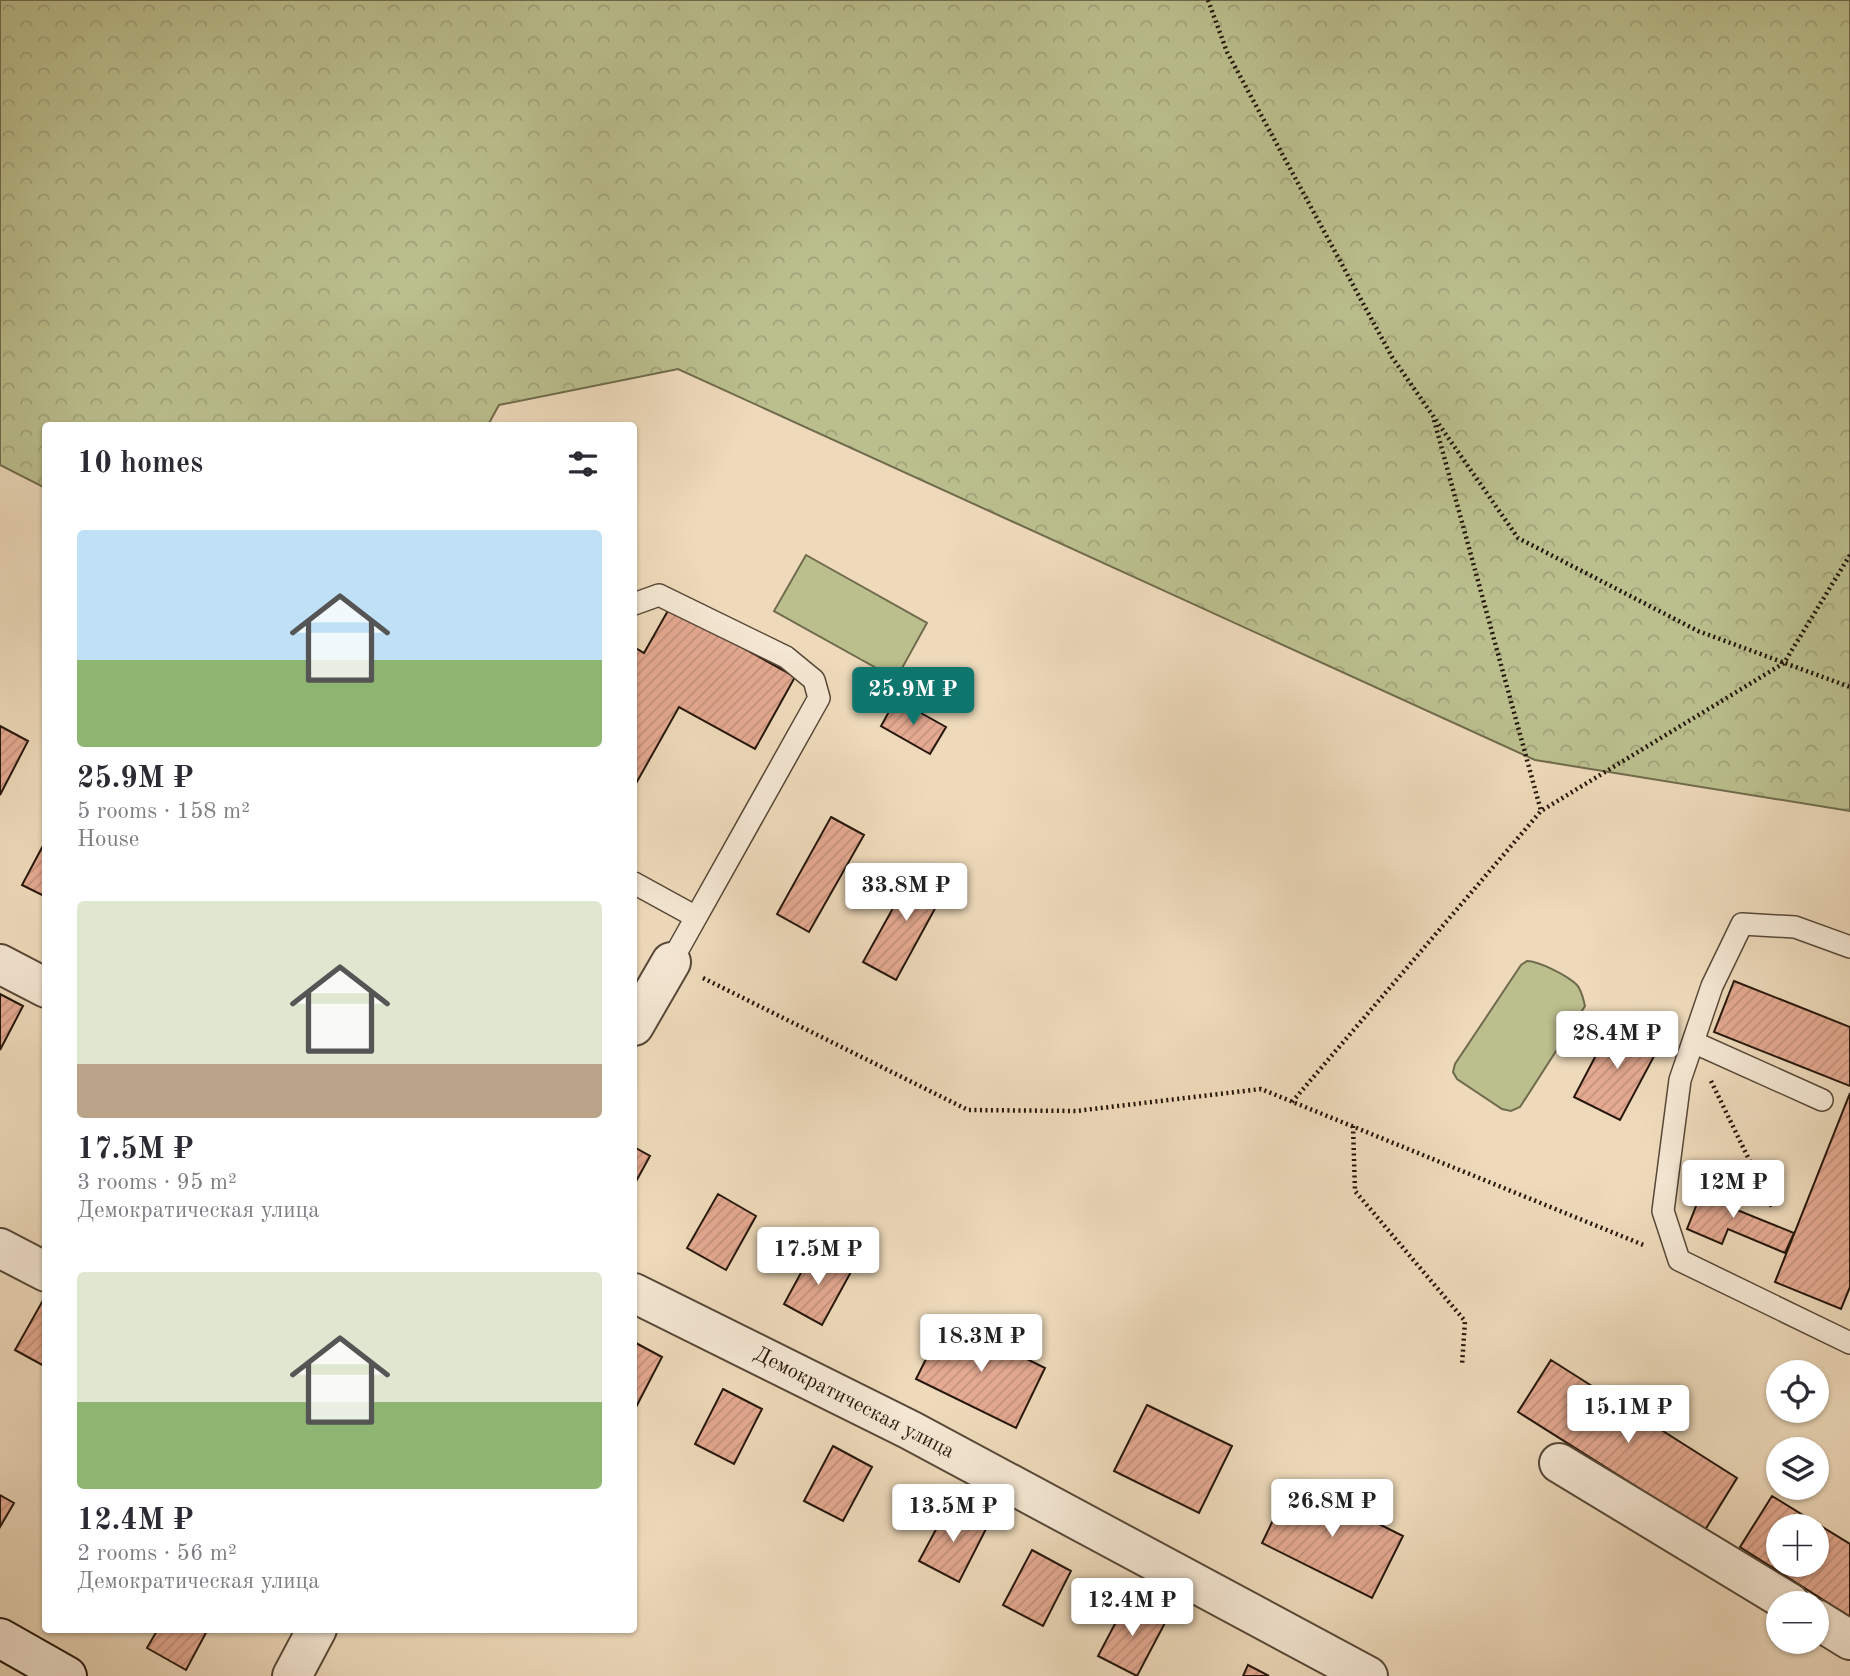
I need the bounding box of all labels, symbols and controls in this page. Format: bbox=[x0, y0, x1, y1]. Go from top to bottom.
icon: filters bbox=[564, 445, 602, 483]
text: 10 homes bbox=[77, 449, 203, 479]
icon: home bbox=[277, 575, 403, 701]
pin: 25.9M ₽ bbox=[848, 668, 978, 727]
text: 25.9M ₽ bbox=[868, 678, 958, 701]
text: 25.9M ₽ bbox=[77, 764, 194, 794]
text: 5 rooms · 158 m² bbox=[77, 800, 250, 823]
text: House bbox=[77, 828, 139, 851]
pin: 33.8M ₽ bbox=[841, 864, 971, 923]
text: 33.8M ₽ bbox=[861, 874, 951, 897]
icon: home bbox=[277, 946, 403, 1072]
pin: 28.4M ₽ bbox=[1552, 1012, 1682, 1071]
text: 28.4M ₽ bbox=[1572, 1022, 1662, 1045]
text: 17.5M ₽ bbox=[77, 1135, 194, 1165]
pin: 12M ₽ bbox=[1684, 1160, 1782, 1220]
text: 3 rooms · 95 m² bbox=[77, 1171, 237, 1194]
text: 12M ₽ bbox=[1698, 1171, 1768, 1194]
text: Демократическая улица bbox=[77, 1199, 320, 1222]
pin: 17.5M ₽ bbox=[753, 1228, 883, 1287]
text: 17.5M ₽ bbox=[773, 1238, 863, 1261]
pin: 18.3M ₽ bbox=[916, 1314, 1046, 1374]
icon: home bbox=[277, 1317, 403, 1443]
text: 18.3M ₽ bbox=[936, 1325, 1026, 1348]
street label: Демократическая улица bbox=[751, 1343, 957, 1463]
map controls bbox=[1766, 1360, 1829, 1654]
button: locate bbox=[1766, 1360, 1829, 1423]
pin: 15.1M ₽ bbox=[1563, 1386, 1693, 1445]
text: 15.1M ₽ bbox=[1583, 1396, 1673, 1419]
button: layers bbox=[1766, 1437, 1829, 1500]
pin: 26.8M ₽ bbox=[1267, 1480, 1397, 1539]
pin: 13.5M ₽ bbox=[888, 1484, 1018, 1544]
text: 26.8M ₽ bbox=[1287, 1490, 1377, 1513]
text: 13.5M ₽ bbox=[908, 1495, 998, 1518]
text: 12.4M ₽ bbox=[77, 1506, 194, 1536]
button: + bbox=[1766, 1514, 1829, 1577]
text: 2 rooms · 56 m² bbox=[77, 1542, 237, 1565]
text: Демократическая улица bbox=[77, 1570, 320, 1593]
pin: 12.4M ₽ bbox=[1067, 1578, 1197, 1638]
text: 12.4M ₽ bbox=[1087, 1589, 1177, 1612]
button: − bbox=[1766, 1591, 1829, 1654]

